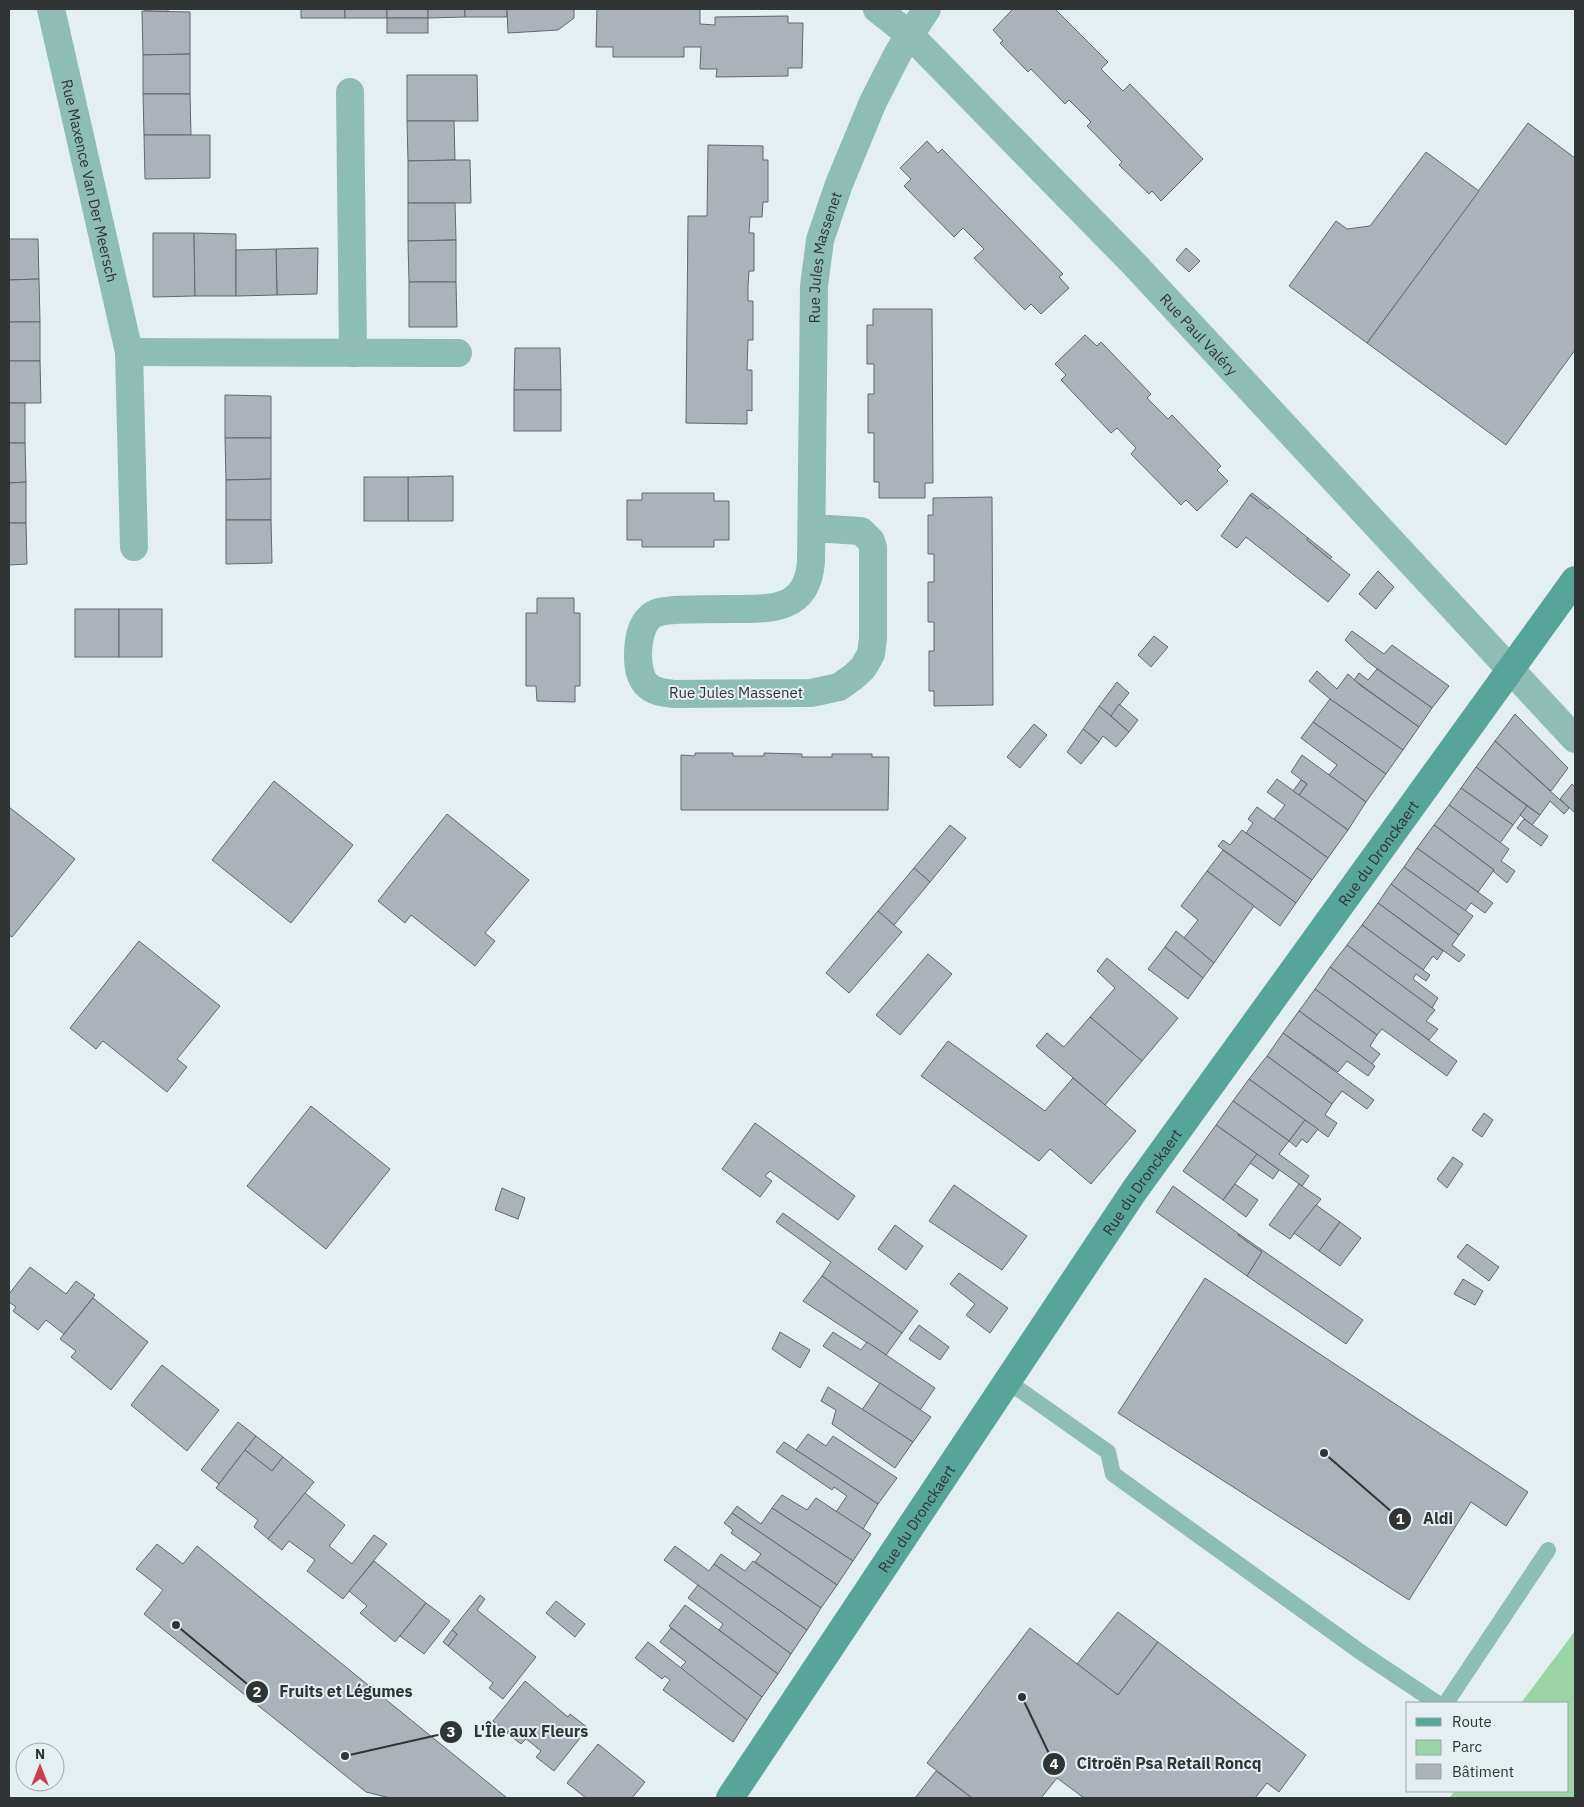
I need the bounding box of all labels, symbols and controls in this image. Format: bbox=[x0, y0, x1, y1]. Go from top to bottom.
street label: Rue Maxence Van Der Meersch bbox=[58, 77, 122, 284]
street label: Rue Jules Massenet bbox=[804, 189, 845, 323]
street label: Rue Paul Valéry bbox=[1156, 289, 1242, 380]
street label: Rue Jules Massenet bbox=[669, 683, 803, 702]
street label: Rue du Dronckaert bbox=[1333, 796, 1422, 910]
street label: Rue du Dronckaert bbox=[1098, 1125, 1185, 1239]
street label: Rue du Dronckaert bbox=[873, 1461, 959, 1576]
callout: Aldi bbox=[1388, 1503, 1463, 1534]
text: Aldi bbox=[1423, 1508, 1453, 1528]
text: 1 bbox=[1395, 1509, 1405, 1528]
callout: Fruits et Légumes bbox=[244, 1676, 423, 1707]
text: Fruits et Légumes bbox=[279, 1681, 413, 1701]
text: 2 bbox=[252, 1682, 262, 1701]
legend bbox=[1406, 1702, 1569, 1792]
text: Route bbox=[1452, 1712, 1492, 1731]
callout: L'Île aux Fleurs bbox=[439, 1716, 598, 1747]
text: L'Île aux Fleurs bbox=[474, 1721, 588, 1741]
text: 3 bbox=[446, 1722, 456, 1741]
text: Parc bbox=[1452, 1737, 1482, 1756]
north arrow bbox=[15, 1742, 65, 1792]
text: N bbox=[35, 1745, 45, 1763]
callout: Citroën Psa Retail Roncq bbox=[1042, 1748, 1272, 1779]
text: Citroën Psa Retail Roncq bbox=[1076, 1753, 1262, 1773]
text: 4 bbox=[1049, 1754, 1059, 1773]
text: Bâtiment bbox=[1452, 1762, 1514, 1781]

